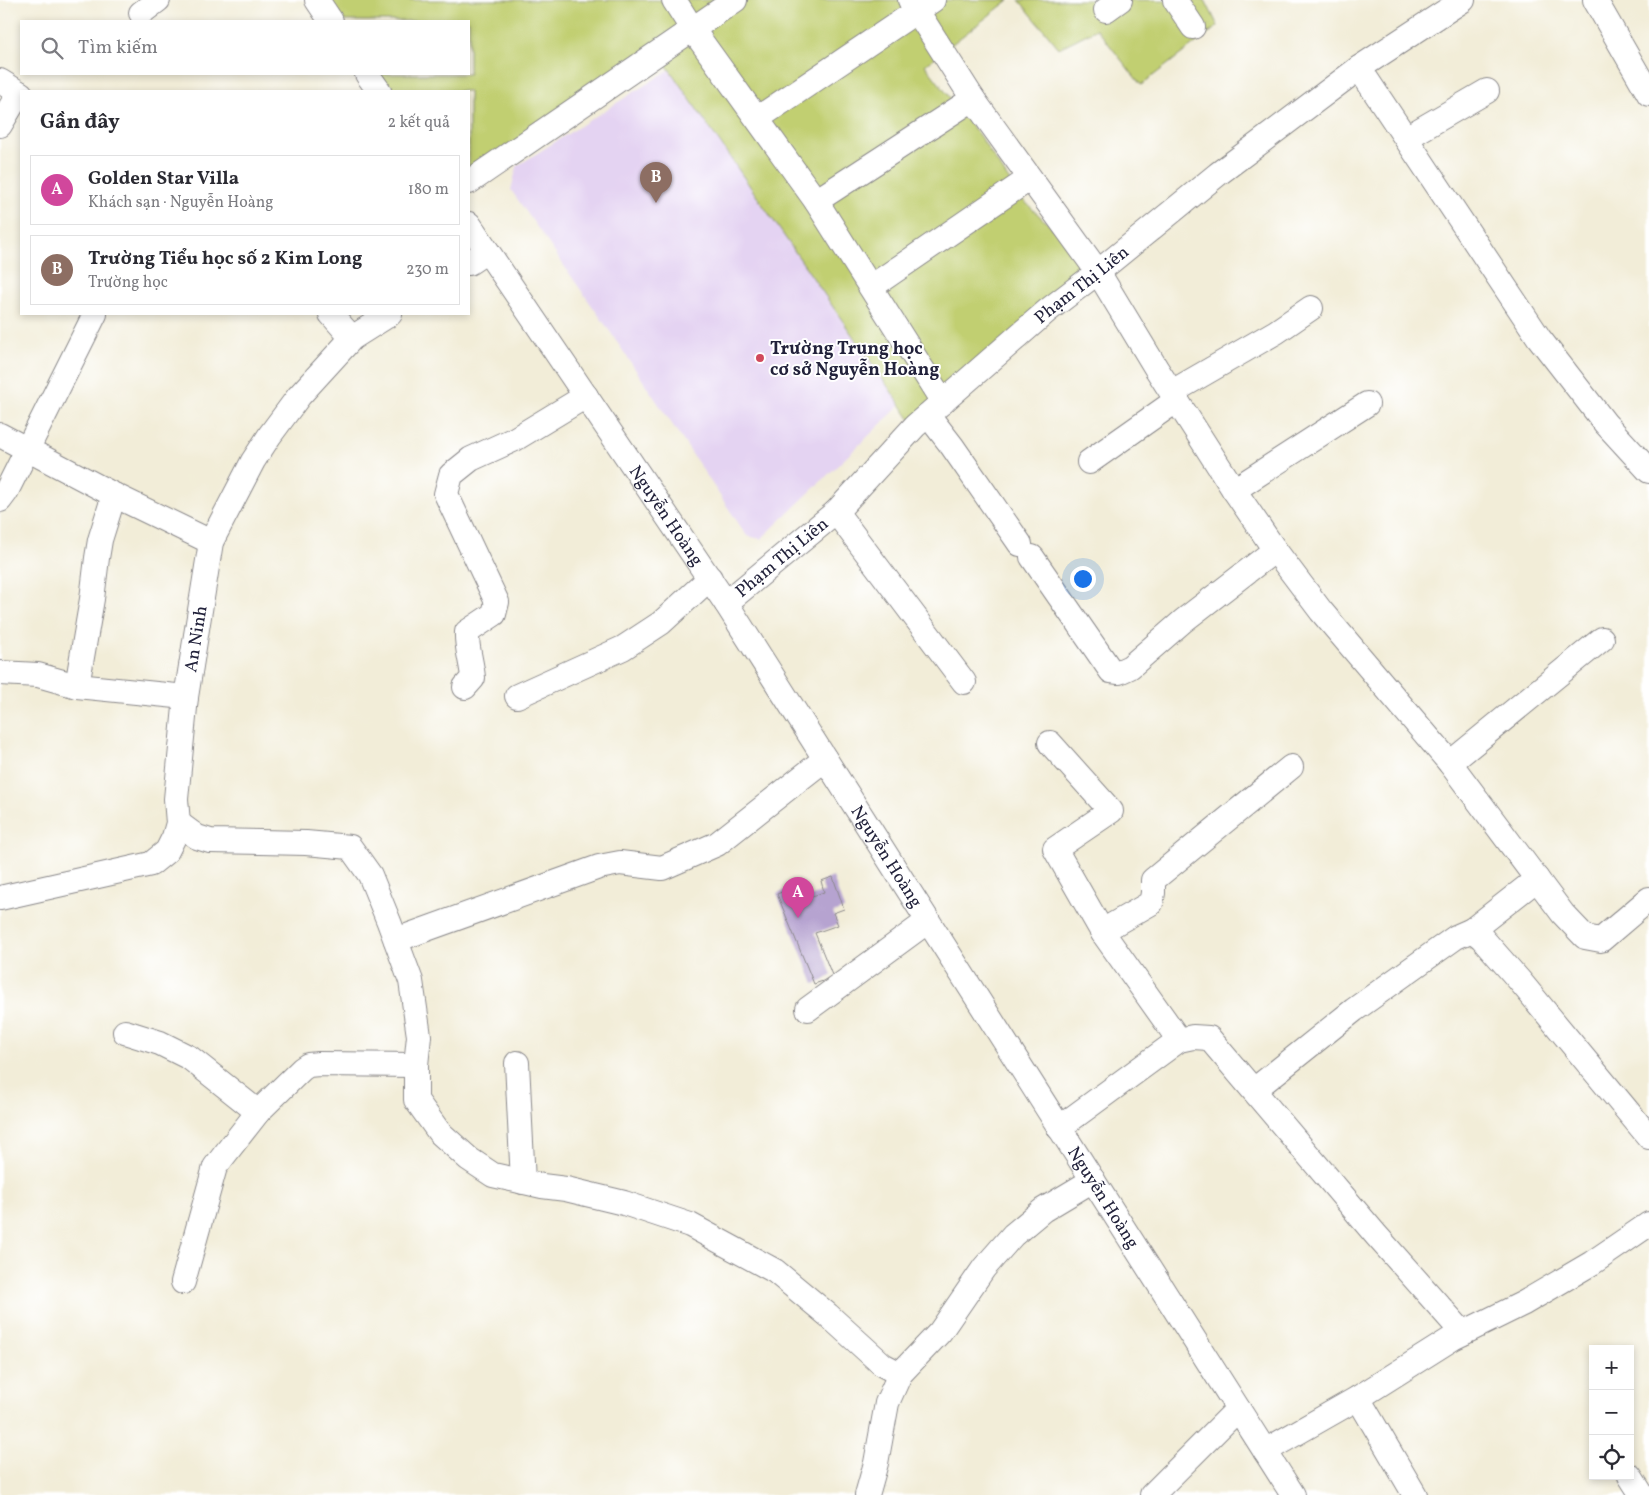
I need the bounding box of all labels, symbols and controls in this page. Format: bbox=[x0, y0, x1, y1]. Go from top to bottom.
search box bbox=[20, 20, 470, 75]
icon: search bbox=[38, 34, 66, 62]
text: Tìm kiếm bbox=[78, 35, 158, 61]
text: Gần đây bbox=[40, 108, 120, 137]
text: 2 kết quả bbox=[388, 112, 450, 134]
pin: B bbox=[640, 162, 672, 203]
text: Golden Star Villa bbox=[88, 166, 239, 192]
text: A bbox=[51, 179, 63, 201]
text: 180 m bbox=[408, 179, 449, 201]
text: Khách sạn · Nguyễn Hoàng bbox=[88, 192, 273, 214]
street label: Phạm Thị Liên bbox=[1030, 240, 1135, 330]
text: Trường Tiểu học số 2 Kim Long bbox=[88, 246, 362, 272]
text: B bbox=[52, 259, 62, 281]
text: 230 m bbox=[406, 259, 449, 281]
text: Trường học bbox=[88, 272, 168, 294]
place label: Trường Trung học cơ sở Nguyễn Hoàng bbox=[770, 337, 939, 383]
marker: Trường Trung học cơ sở Nguyễn Hoàng bbox=[754, 352, 766, 364]
street label: Nguyễn Hoàng bbox=[622, 461, 708, 571]
street label: Phạm Thị Liên bbox=[731, 512, 834, 604]
your location bbox=[1070, 566, 1096, 592]
street label: An Ninh bbox=[179, 604, 215, 674]
street label: Nguyễn Hoàng bbox=[844, 801, 928, 913]
pin: A bbox=[782, 877, 814, 918]
street label: Nguyễn Hoàng bbox=[1061, 1142, 1144, 1254]
map controls bbox=[1589, 1345, 1634, 1480]
button: + bbox=[1589, 1345, 1634, 1390]
button: − bbox=[1589, 1390, 1634, 1435]
button: locate bbox=[1589, 1435, 1634, 1480]

